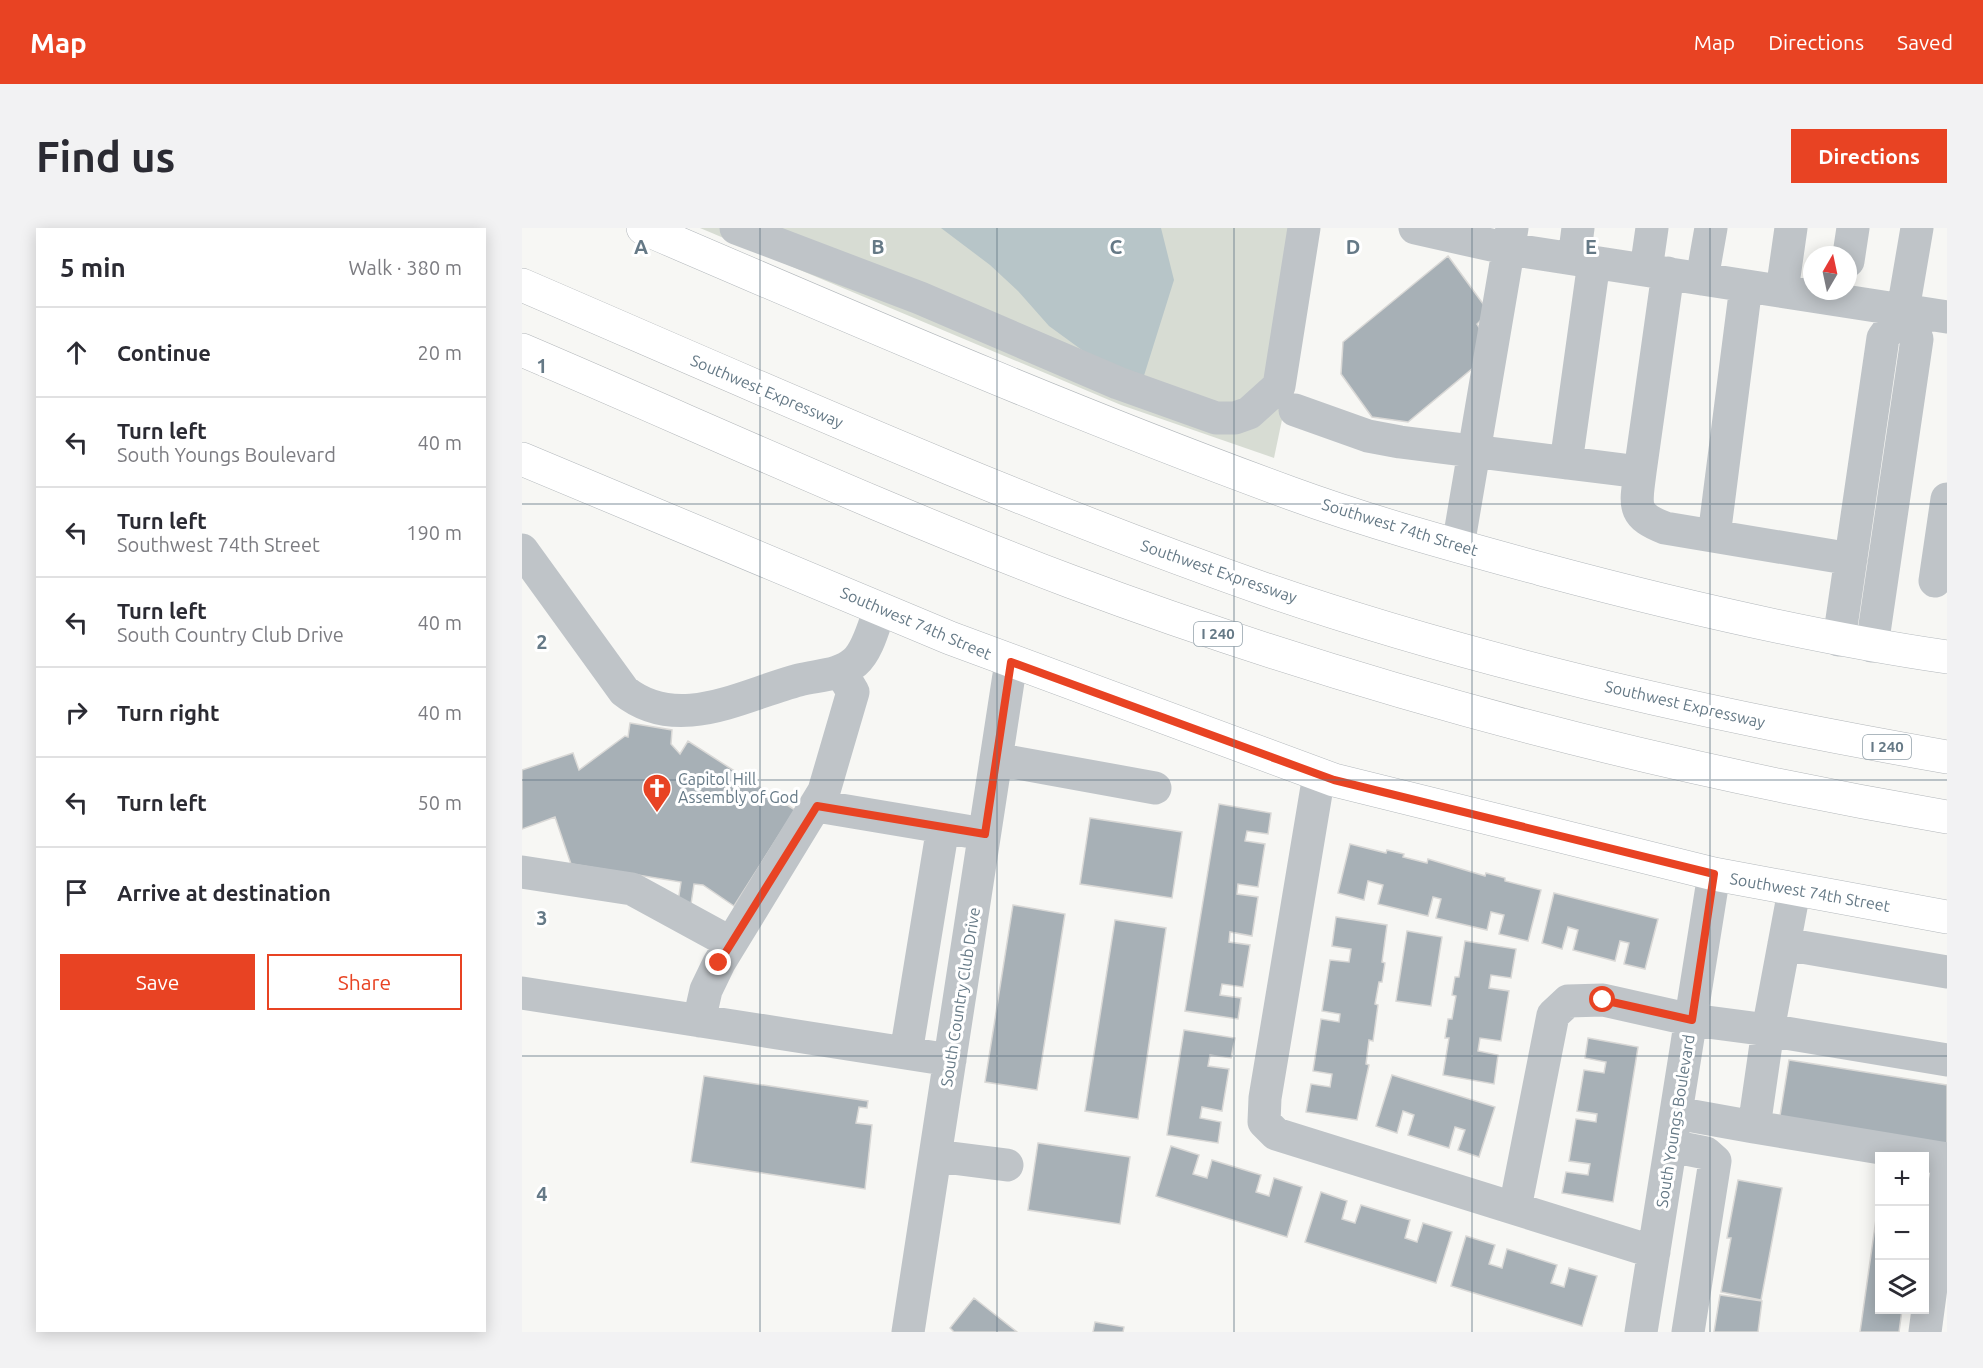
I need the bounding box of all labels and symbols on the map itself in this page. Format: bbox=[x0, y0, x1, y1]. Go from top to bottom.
text: A bbox=[634, 235, 648, 258]
text: B bbox=[871, 235, 885, 258]
text: C bbox=[1110, 235, 1123, 258]
text: D bbox=[1346, 235, 1360, 258]
text: E bbox=[1585, 235, 1597, 258]
north arrow bbox=[1803, 246, 1857, 300]
street label: Southwest Expressway bbox=[688, 351, 846, 431]
text: 1 bbox=[536, 354, 548, 377]
street label: Southwest 74th Street bbox=[1320, 495, 1481, 560]
street label: Southwest Expressway bbox=[1138, 536, 1300, 606]
street label: Southwest 74th Street bbox=[838, 583, 995, 663]
road number: I 240 bbox=[1194, 622, 1242, 646]
text: 2 bbox=[536, 630, 548, 653]
street label: Southwest Expressway bbox=[1603, 677, 1767, 731]
road number: I 240 bbox=[1863, 735, 1911, 759]
place label: Capitol Hill Assembly of God bbox=[678, 770, 799, 806]
church icon: Capitol Hill Assembly of God bbox=[641, 772, 673, 814]
street label: Southwest 74th Street bbox=[1729, 869, 1892, 915]
text: 3 bbox=[536, 906, 548, 929]
street label: South Country Club Drive bbox=[937, 906, 983, 1088]
route end bbox=[705, 949, 731, 975]
route start bbox=[1589, 986, 1615, 1012]
street label: South Youngs Boulevard bbox=[1652, 1033, 1698, 1209]
text: 4 bbox=[536, 1182, 548, 1205]

